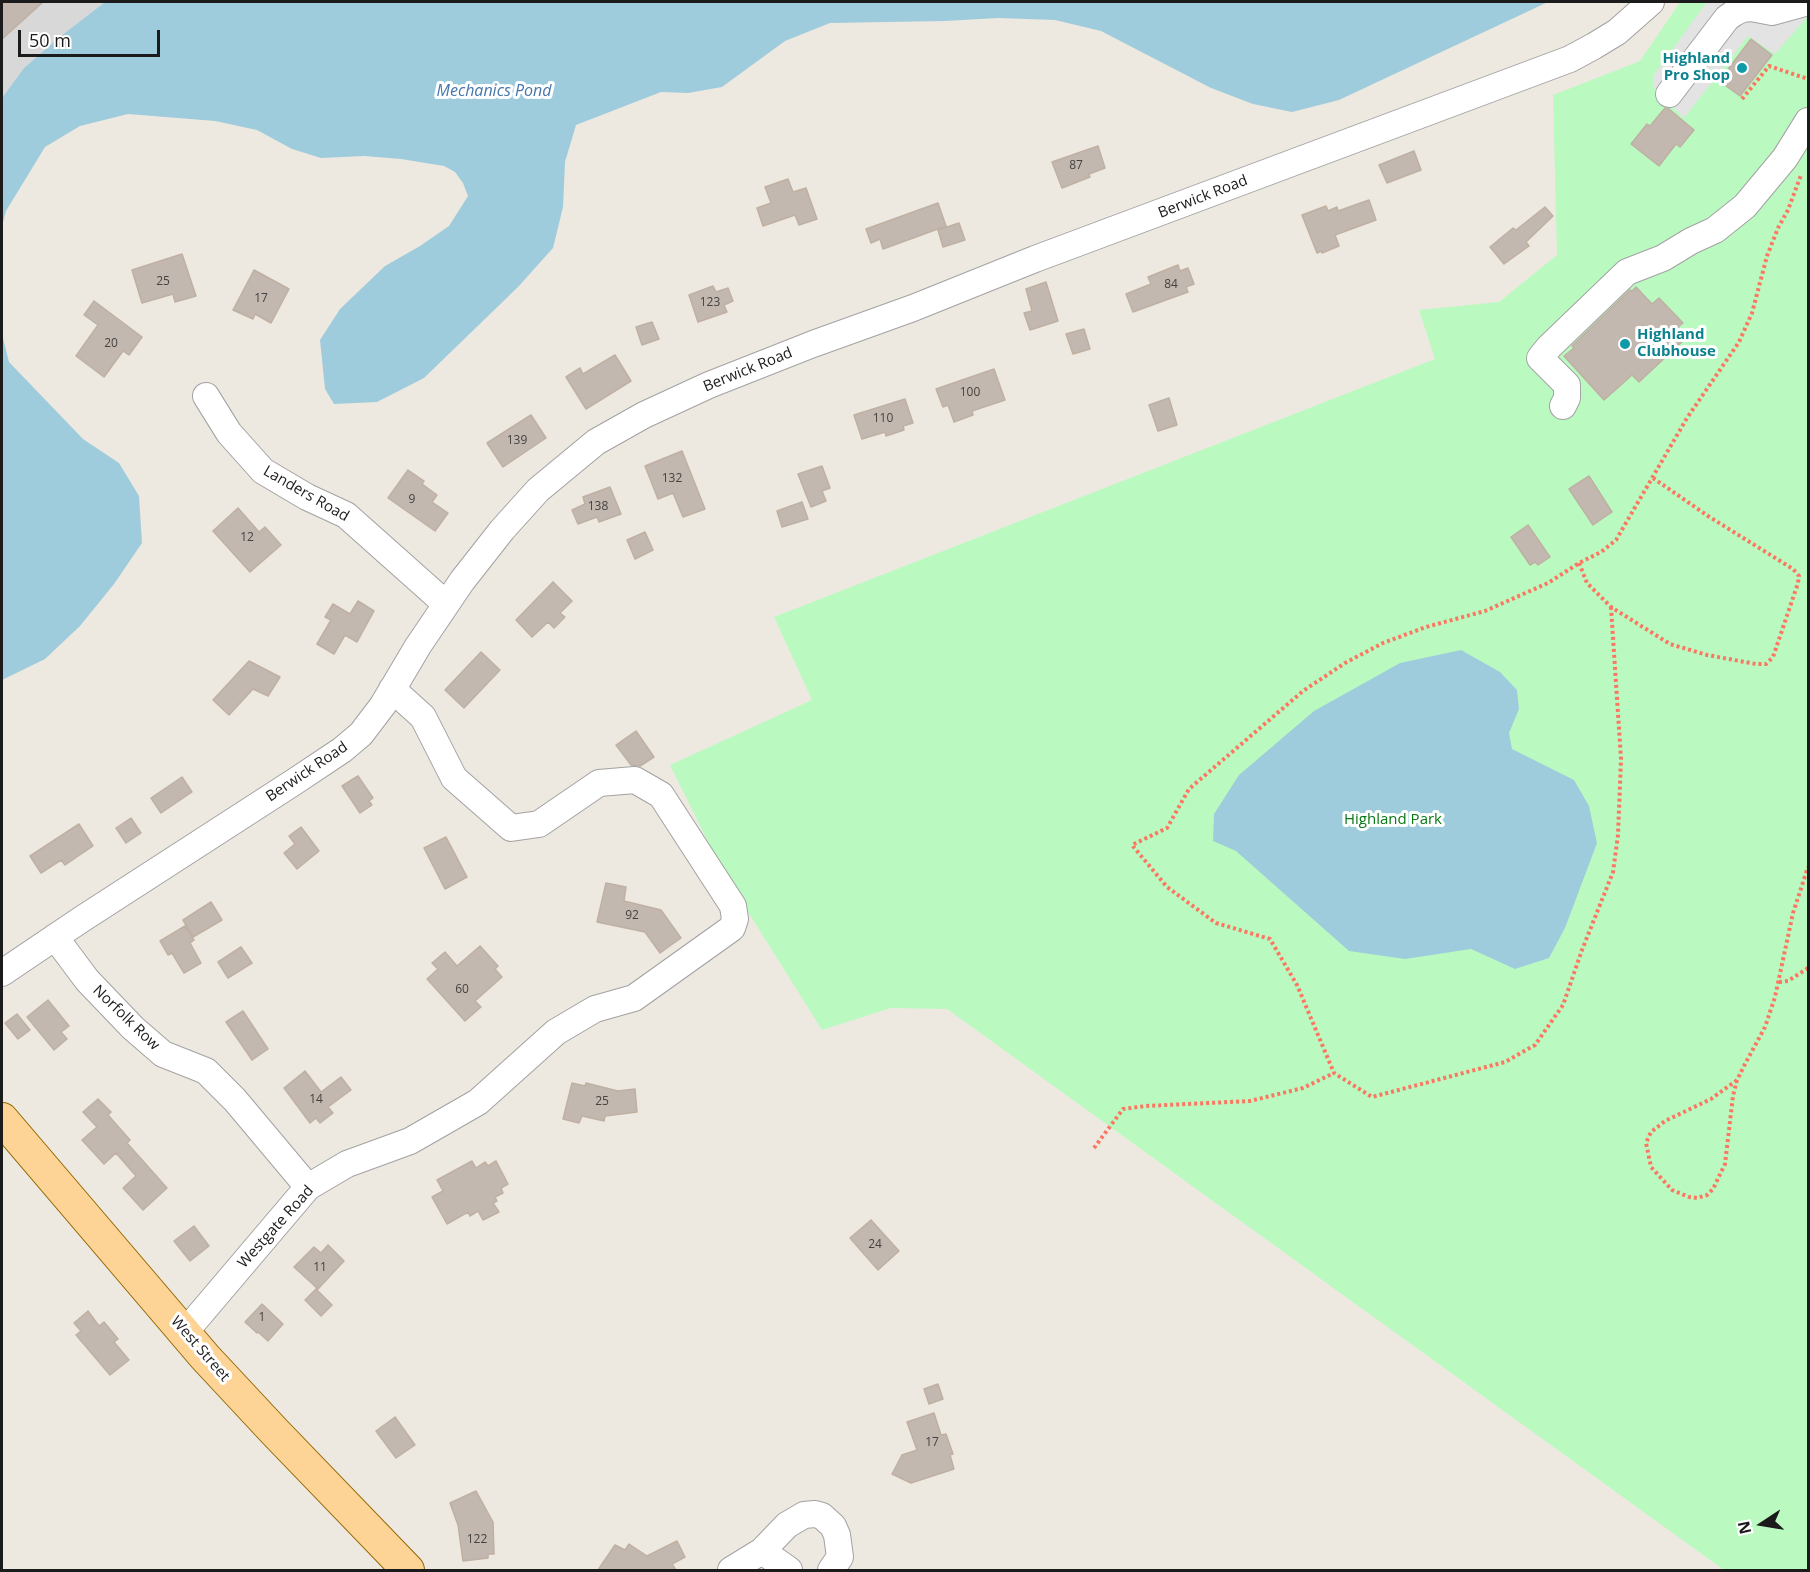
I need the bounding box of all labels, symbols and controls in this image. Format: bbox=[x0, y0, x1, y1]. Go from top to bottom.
scale bar bbox=[21, 18, 164, 56]
text: 50 m bbox=[29, 28, 71, 52]
place label: Highland Pro Shop bbox=[1663, 50, 1730, 85]
marker: Highland Pro Shop bbox=[1735, 61, 1749, 75]
water label: Mechanics Pond bbox=[437, 81, 551, 101]
house number: 87 bbox=[1069, 159, 1083, 173]
street label: Berwick Road bbox=[1156, 172, 1250, 222]
house number: 25 bbox=[156, 275, 170, 289]
house number: 84 bbox=[1164, 278, 1178, 292]
house number: 17 bbox=[254, 292, 268, 306]
house number: 123 bbox=[700, 296, 720, 310]
place label: Highland Clubhouse bbox=[1637, 326, 1716, 361]
house number: 20 bbox=[104, 337, 118, 351]
marker: Highland Clubhouse bbox=[1618, 337, 1632, 351]
street label: Berwick Road bbox=[701, 344, 795, 396]
house number: 100 bbox=[960, 386, 980, 400]
house number: 110 bbox=[873, 412, 893, 426]
house number: 139 bbox=[507, 434, 527, 448]
street label: Landers Road bbox=[260, 462, 352, 526]
house number: 132 bbox=[662, 472, 682, 486]
house number: 9 bbox=[409, 493, 415, 507]
house number: 138 bbox=[588, 500, 608, 514]
house number: 12 bbox=[240, 531, 254, 545]
street label: Berwick Road bbox=[263, 738, 351, 806]
park label: Highland Park bbox=[1344, 811, 1442, 829]
house number: 92 bbox=[625, 909, 639, 923]
street label: Norfolk Row bbox=[89, 982, 163, 1054]
house number: 60 bbox=[455, 983, 469, 997]
house number: 14 bbox=[309, 1093, 323, 1107]
house number: 25 bbox=[595, 1095, 609, 1109]
street label: Westgate Road bbox=[234, 1182, 318, 1272]
house number: 24 bbox=[868, 1238, 882, 1252]
house number: 11 bbox=[313, 1261, 327, 1275]
house number: 1 bbox=[259, 1311, 265, 1325]
street label: West Street bbox=[167, 1313, 233, 1385]
house number: 17 bbox=[925, 1436, 939, 1450]
north arrow bbox=[1732, 1494, 1792, 1554]
text: N bbox=[1732, 1519, 1757, 1536]
house number: 122 bbox=[467, 1533, 487, 1547]

